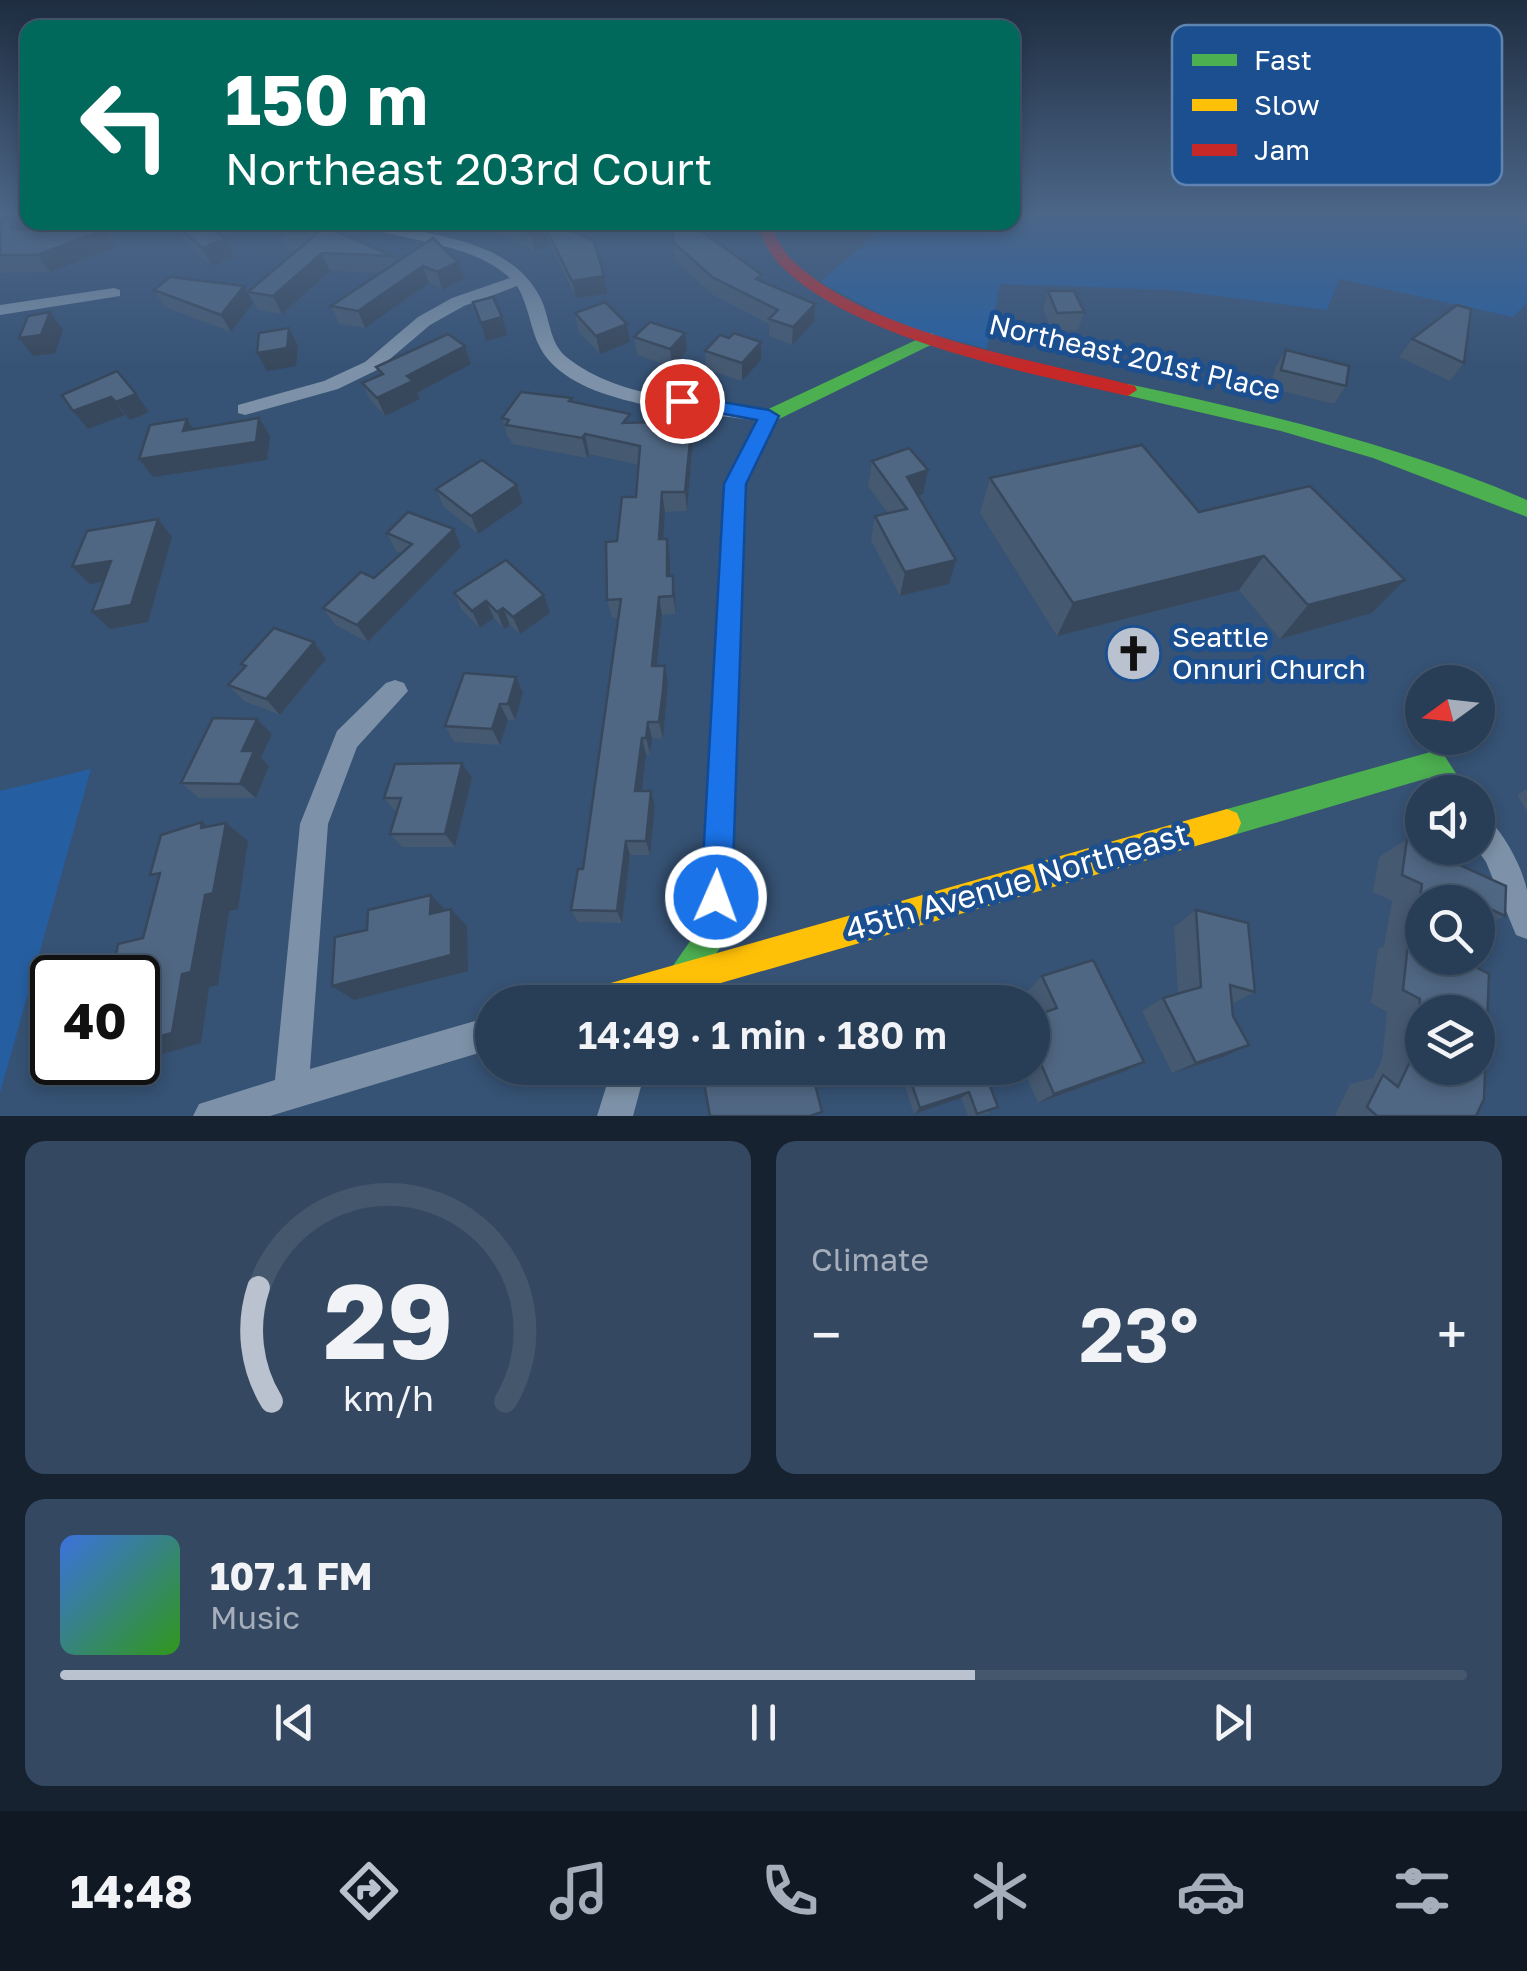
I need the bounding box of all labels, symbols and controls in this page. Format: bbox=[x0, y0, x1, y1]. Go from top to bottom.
legend bbox=[1172, 25, 1502, 185]
text: Fast bbox=[1254, 43, 1312, 76]
text: 150 m bbox=[225, 56, 428, 140]
icon: left bbox=[60, 60, 190, 190]
text: Slow bbox=[1254, 88, 1320, 121]
text: Jam bbox=[1254, 133, 1310, 166]
text: Northeast 203rd Court bbox=[225, 141, 713, 195]
street label: Northeast 201st Place bbox=[986, 307, 1284, 406]
pin bbox=[640, 359, 725, 444]
icon: arrive bbox=[655, 374, 710, 429]
place label: Seattle Onnuri Church bbox=[1172, 620, 1366, 685]
church icon: Seattle Onnuri Church bbox=[1103, 623, 1163, 683]
north arrow bbox=[1405, 665, 1495, 755]
map controls bbox=[1405, 665, 1495, 1085]
button: sound bbox=[1405, 775, 1495, 865]
street label: 45th Avenue Northeast bbox=[841, 814, 1193, 948]
position arrow bbox=[664, 845, 768, 949]
button: search bbox=[1405, 885, 1495, 975]
speed limit sign: 40 bbox=[30, 955, 160, 1085]
button: layers bbox=[1405, 995, 1495, 1085]
text: 14:49 · 1 min · 180 m bbox=[578, 1012, 947, 1057]
text: Climate bbox=[811, 1240, 929, 1278]
text: 29 bbox=[323, 1257, 453, 1382]
text: 23° bbox=[1079, 1288, 1199, 1379]
text: − bbox=[811, 1301, 841, 1367]
text: + bbox=[1437, 1301, 1467, 1367]
text: km/h bbox=[343, 1376, 433, 1419]
text: 107.1 FM bbox=[210, 1553, 373, 1598]
text: Music bbox=[210, 1598, 300, 1636]
icon: previous bbox=[267, 1695, 322, 1750]
icon: pause bbox=[736, 1695, 791, 1750]
icon: next bbox=[1205, 1695, 1260, 1750]
icon: directions bbox=[334, 1856, 404, 1926]
icon: music bbox=[544, 1856, 614, 1926]
icon: phone bbox=[755, 1856, 825, 1926]
icon: climate bbox=[965, 1856, 1035, 1926]
icon: car bbox=[1176, 1856, 1246, 1926]
icon: filters bbox=[1387, 1856, 1457, 1926]
text: 14:48 bbox=[70, 1864, 193, 1918]

